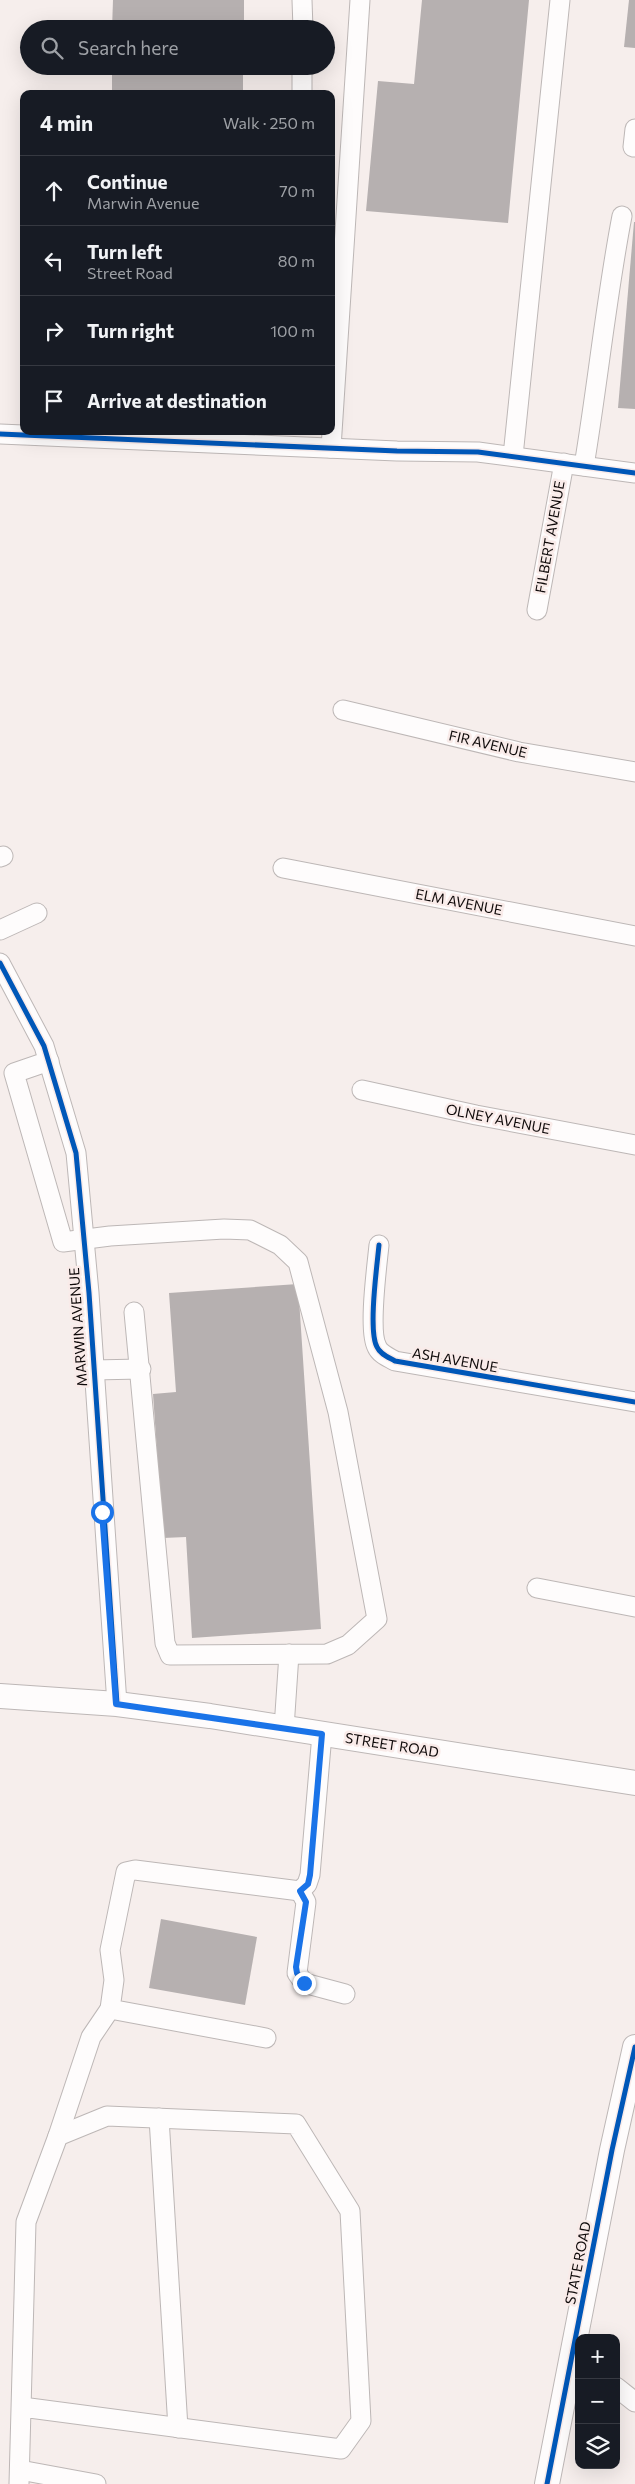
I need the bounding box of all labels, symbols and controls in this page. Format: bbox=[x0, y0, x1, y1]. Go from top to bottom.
search box bbox=[20, 20, 335, 75]
icon: search bbox=[38, 34, 66, 62]
text: Search here bbox=[78, 36, 178, 59]
text: 4 min bbox=[40, 110, 93, 135]
text: Walk · 250 m bbox=[223, 113, 315, 132]
text: Continue bbox=[87, 170, 167, 193]
icon: ahead bbox=[40, 177, 68, 205]
text: 70 m bbox=[279, 181, 315, 200]
text: Marwin Avenue bbox=[87, 193, 199, 212]
text: Turn left bbox=[87, 240, 162, 263]
icon: left bbox=[40, 247, 68, 275]
text: 80 m bbox=[278, 251, 315, 270]
text: Street Road bbox=[87, 263, 173, 282]
icon: right bbox=[40, 317, 68, 345]
text: Turn right bbox=[87, 319, 174, 342]
text: 100 m bbox=[270, 321, 315, 340]
icon: arrive bbox=[40, 387, 68, 415]
text: Arrive at destination bbox=[87, 389, 267, 412]
street label: FILBERT AVENUE bbox=[531, 479, 568, 594]
street label: FIR AVENUE bbox=[447, 726, 529, 761]
street label: ELM AVENUE bbox=[414, 885, 504, 918]
street label: OLNEY AVENUE bbox=[445, 1100, 552, 1137]
street label: MARWIN AVENUE bbox=[65, 1267, 90, 1387]
street label: ASH AVENUE bbox=[411, 1344, 499, 1375]
route start bbox=[91, 1501, 114, 1524]
street label: STREET ROAD bbox=[344, 1729, 440, 1760]
route end bbox=[293, 1972, 316, 1995]
street label: STATE ROAD bbox=[561, 2220, 594, 2306]
map controls bbox=[575, 2334, 620, 2469]
button: + bbox=[575, 2334, 620, 2379]
button: − bbox=[575, 2379, 620, 2424]
button: layers bbox=[575, 2424, 620, 2469]

